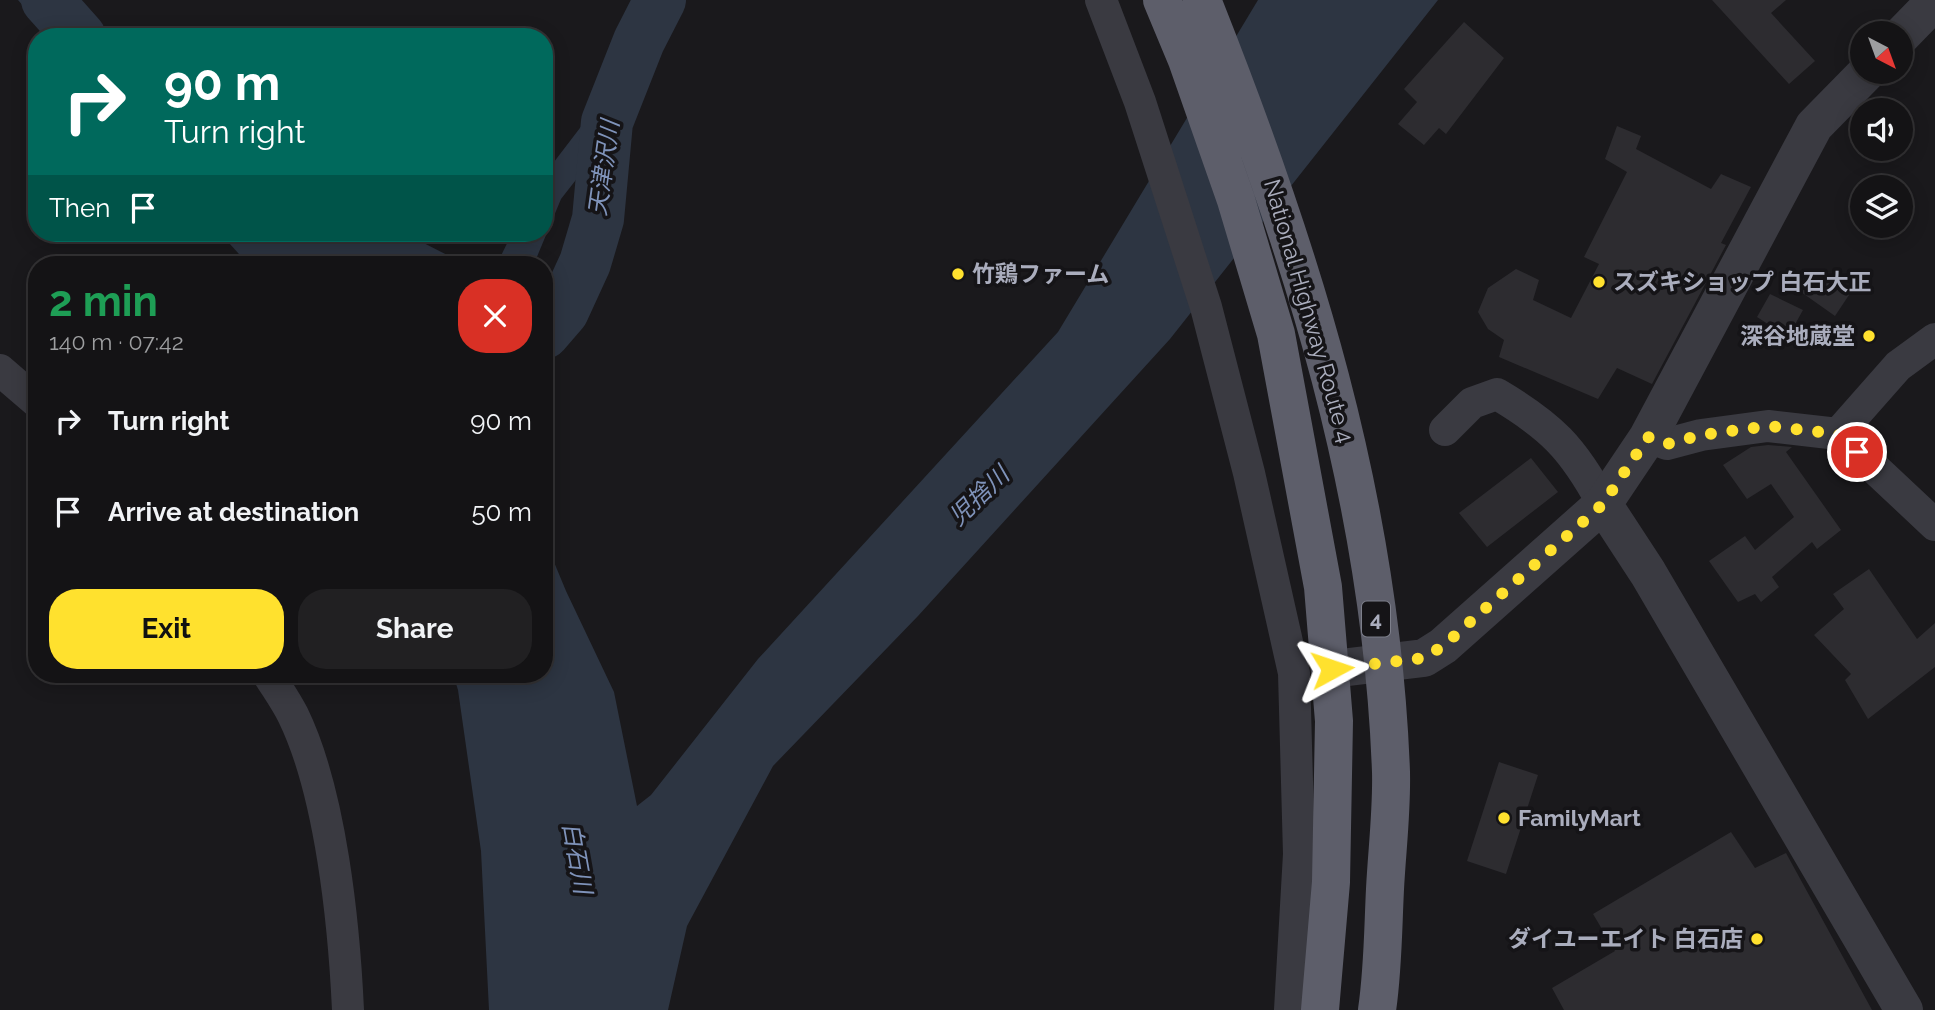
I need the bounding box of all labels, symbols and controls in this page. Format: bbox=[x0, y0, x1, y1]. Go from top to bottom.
north arrow bbox=[1850, 21, 1913, 84]
map controls bbox=[1850, 21, 1913, 238]
text: 90 m bbox=[164, 54, 280, 111]
icon: right bbox=[49, 56, 140, 147]
button: sound bbox=[1850, 98, 1913, 161]
text: Turn right bbox=[164, 113, 305, 150]
water label: 天津沢川 bbox=[582, 115, 625, 217]
button: layers bbox=[1850, 175, 1913, 238]
street label: National Highway Route 4 bbox=[1259, 176, 1360, 446]
icon: arrive bbox=[124, 189, 162, 227]
text: Then bbox=[49, 193, 110, 223]
place label: 竹鶏ファーム bbox=[972, 260, 1109, 287]
marker: 竹鶏ファーム bbox=[950, 266, 966, 282]
place label: スズキショップ 白石大正 bbox=[1613, 268, 1872, 295]
marker: スズキショップ 白石大正 bbox=[1591, 274, 1607, 290]
text: 2 min bbox=[49, 277, 158, 326]
button: close bbox=[458, 279, 532, 353]
place label: 深谷地蔵堂 bbox=[1740, 322, 1855, 349]
text: 140 m · 07:42 bbox=[49, 328, 184, 355]
marker: 深谷地蔵堂 bbox=[1861, 328, 1877, 344]
icon: right bbox=[49, 402, 87, 440]
text: Turn right bbox=[108, 406, 229, 436]
text: 90 m bbox=[470, 406, 532, 436]
pin bbox=[1827, 422, 1887, 482]
icon: arrive bbox=[1838, 433, 1876, 471]
water label: 児捨川 bbox=[943, 458, 1017, 531]
icon: arrive bbox=[49, 493, 87, 531]
text: Arrive at destination bbox=[108, 497, 359, 527]
text: 50 m bbox=[471, 497, 532, 527]
button: Exit bbox=[49, 589, 284, 669]
button: Share bbox=[298, 589, 532, 669]
road number: 4 bbox=[1362, 602, 1390, 636]
position arrow bbox=[1295, 632, 1369, 706]
place label: FamilyMart bbox=[1518, 804, 1641, 831]
marker: FamilyMart bbox=[1496, 810, 1512, 826]
water label: 白石川 bbox=[557, 820, 599, 899]
place label: ダイユーエイト 白石店 bbox=[1508, 925, 1743, 952]
marker: ダイユーエイト 白石店 bbox=[1749, 931, 1765, 947]

